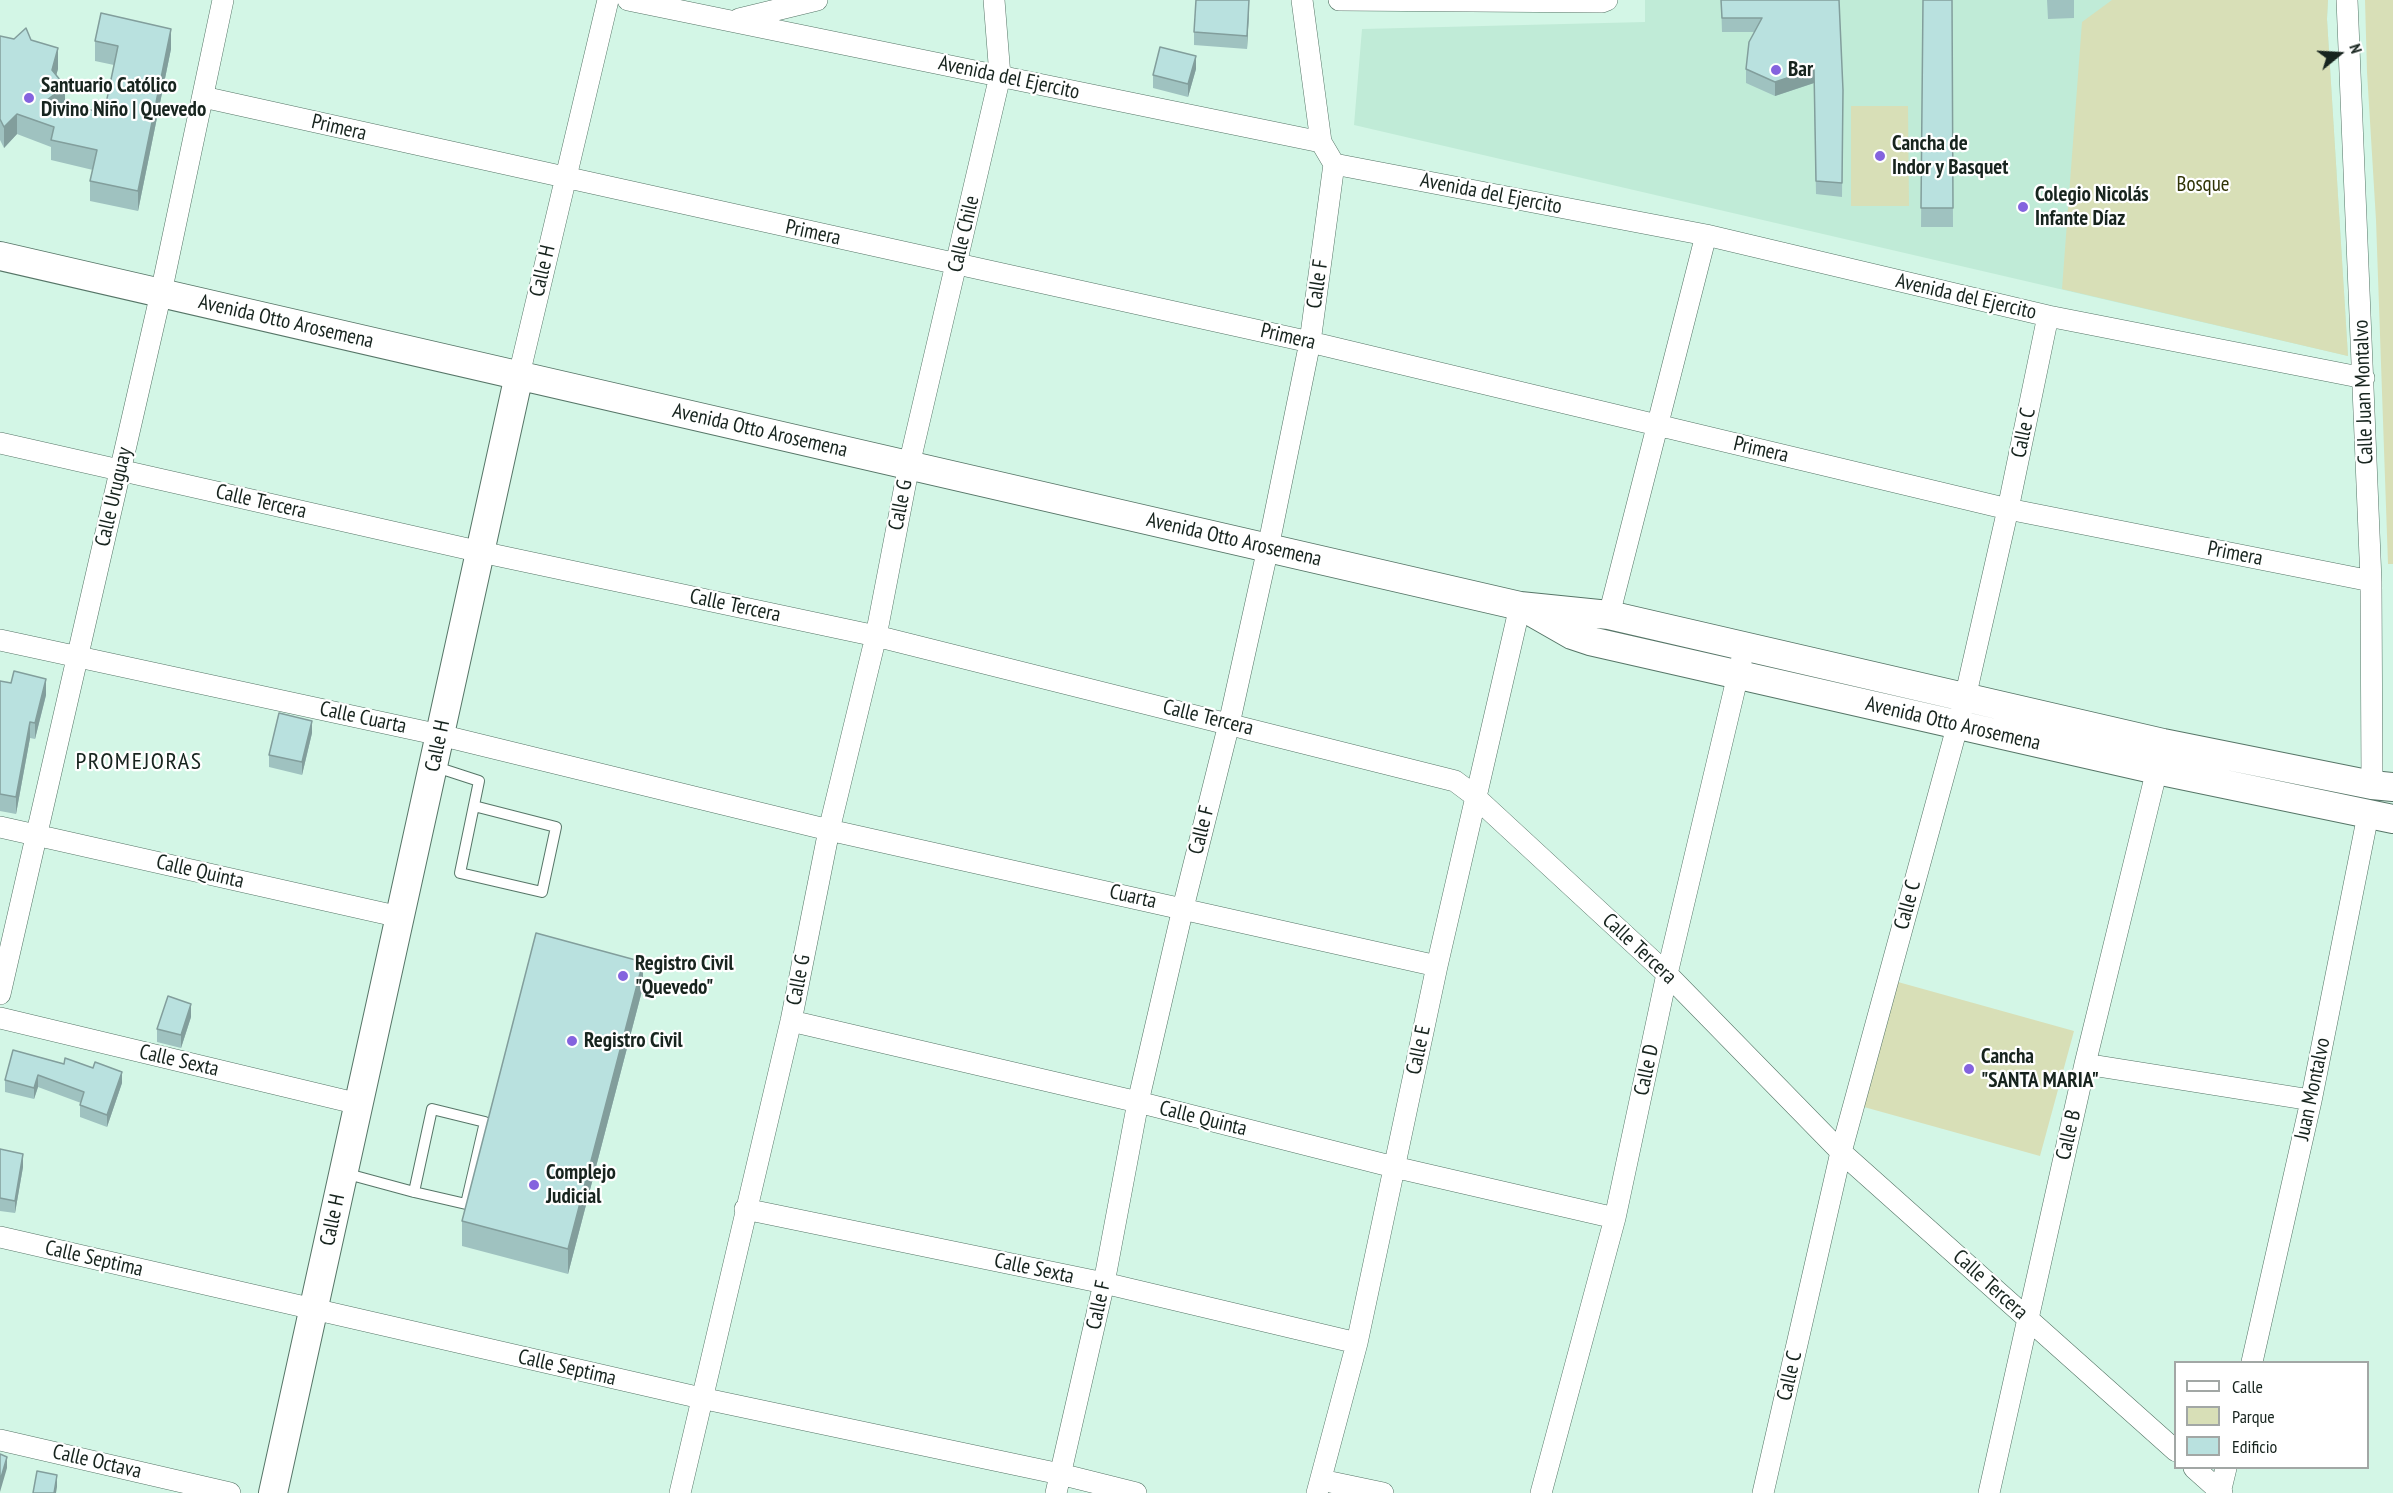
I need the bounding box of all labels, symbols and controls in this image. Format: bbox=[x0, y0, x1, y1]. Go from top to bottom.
north arrow bbox=[2309, 24, 2369, 84]
text: N bbox=[2345, 41, 2367, 56]
street label: Avenida del Ejercito bbox=[936, 51, 1082, 105]
place label: Bar bbox=[1788, 57, 1813, 83]
marker: Bar bbox=[1769, 63, 1783, 77]
place label: Santuario Católico Divino Niño | Quevedo bbox=[41, 73, 206, 123]
marker: Santuario Católico Divino Niño | Quevedo bbox=[22, 91, 36, 105]
street label: Primera bbox=[309, 109, 369, 147]
place label: Cancha de Indor y Basquet bbox=[1892, 131, 2008, 181]
marker: Cancha de Indor y Basquet bbox=[1873, 149, 1887, 163]
street label: Avenida del Ejercito bbox=[1418, 168, 1564, 220]
park label: Bosque bbox=[2177, 172, 2229, 198]
place label: Colegio Nicolás Infante Díaz bbox=[2035, 182, 2149, 232]
street label: Calle Chile bbox=[943, 193, 985, 275]
marker: Colegio Nicolás Infante Díaz bbox=[2016, 200, 2030, 214]
street label: Primera bbox=[783, 215, 843, 251]
street label: Calle H bbox=[525, 243, 561, 299]
street label: Calle F bbox=[1302, 258, 1334, 310]
street label: Avenida del Ejercito bbox=[1893, 269, 2039, 325]
street label: Avenida Otto Arosemena bbox=[196, 290, 376, 354]
street label: Primera bbox=[1258, 318, 1318, 356]
street label: Calle Juan Montalvo bbox=[2349, 319, 2379, 465]
street label: Avenida Otto Arosemena bbox=[670, 399, 850, 463]
street label: Calle C bbox=[2006, 406, 2042, 460]
street label: Primera bbox=[1731, 431, 1791, 469]
street label: Calle Uruguay bbox=[90, 445, 138, 549]
street label: Calle G bbox=[884, 478, 918, 532]
street label: Calle Tercera bbox=[213, 479, 309, 525]
street label: Avenida Otto Arosemena bbox=[1144, 508, 1324, 572]
street label: Primera bbox=[2205, 536, 2265, 572]
street label: Calle Tercera bbox=[687, 584, 783, 628]
street label: Avenida Otto Arosemena bbox=[1863, 692, 2043, 756]
street label: Calle Tercera bbox=[1160, 695, 1256, 741]
street label: Calle Cuarta bbox=[317, 697, 409, 739]
street label: Calle H bbox=[420, 718, 456, 774]
district label: PROMEJORAS bbox=[76, 748, 202, 776]
street label: Calle F bbox=[1184, 803, 1220, 857]
street label: Calle Quinta bbox=[154, 850, 246, 894]
street label: Calle C bbox=[1889, 877, 1927, 933]
street label: Cuarta bbox=[1107, 879, 1159, 915]
street label: Calle Tercera bbox=[1597, 908, 1681, 990]
place label: Registro Civil "Quevedo" bbox=[635, 951, 734, 1001]
street label: Calle G bbox=[782, 953, 816, 1007]
marker: Registro Civil "Quevedo" bbox=[616, 969, 630, 983]
street label: Calle E bbox=[1402, 1023, 1436, 1077]
place label: Registro Civil bbox=[584, 1028, 683, 1054]
marker: Registro Civil bbox=[565, 1034, 579, 1048]
street label: Juan Montalvo bbox=[2290, 1035, 2336, 1143]
street label: Calle Sexta bbox=[137, 1040, 221, 1082]
street label: Calle D bbox=[1629, 1042, 1665, 1098]
place label: Cancha "SANTA MARIA" bbox=[1981, 1044, 2099, 1094]
marker: Cancha "SANTA MARIA" bbox=[1962, 1062, 1976, 1076]
street label: Calle Quinta bbox=[1157, 1096, 1249, 1142]
street label: Calle B bbox=[2051, 1108, 2087, 1162]
place label: Complejo Judicial bbox=[546, 1160, 616, 1210]
marker: Complejo Judicial bbox=[527, 1178, 541, 1192]
street label: Calle H bbox=[315, 1192, 351, 1248]
street label: Calle Septima bbox=[43, 1235, 145, 1283]
street label: Calle Tercera bbox=[1947, 1245, 2033, 1325]
street label: Calle Sexta bbox=[992, 1248, 1076, 1290]
street label: Calle F bbox=[1082, 1278, 1116, 1332]
street label: Calle Septima bbox=[516, 1344, 618, 1392]
street label: Calle C bbox=[1772, 1349, 1808, 1403]
legend bbox=[2174, 1361, 2369, 1469]
text: Calle bbox=[2232, 1375, 2263, 1398]
text: Parque bbox=[2232, 1405, 2275, 1428]
text: Edificio bbox=[2232, 1435, 2277, 1458]
street label: Calle Octava bbox=[50, 1440, 144, 1484]

